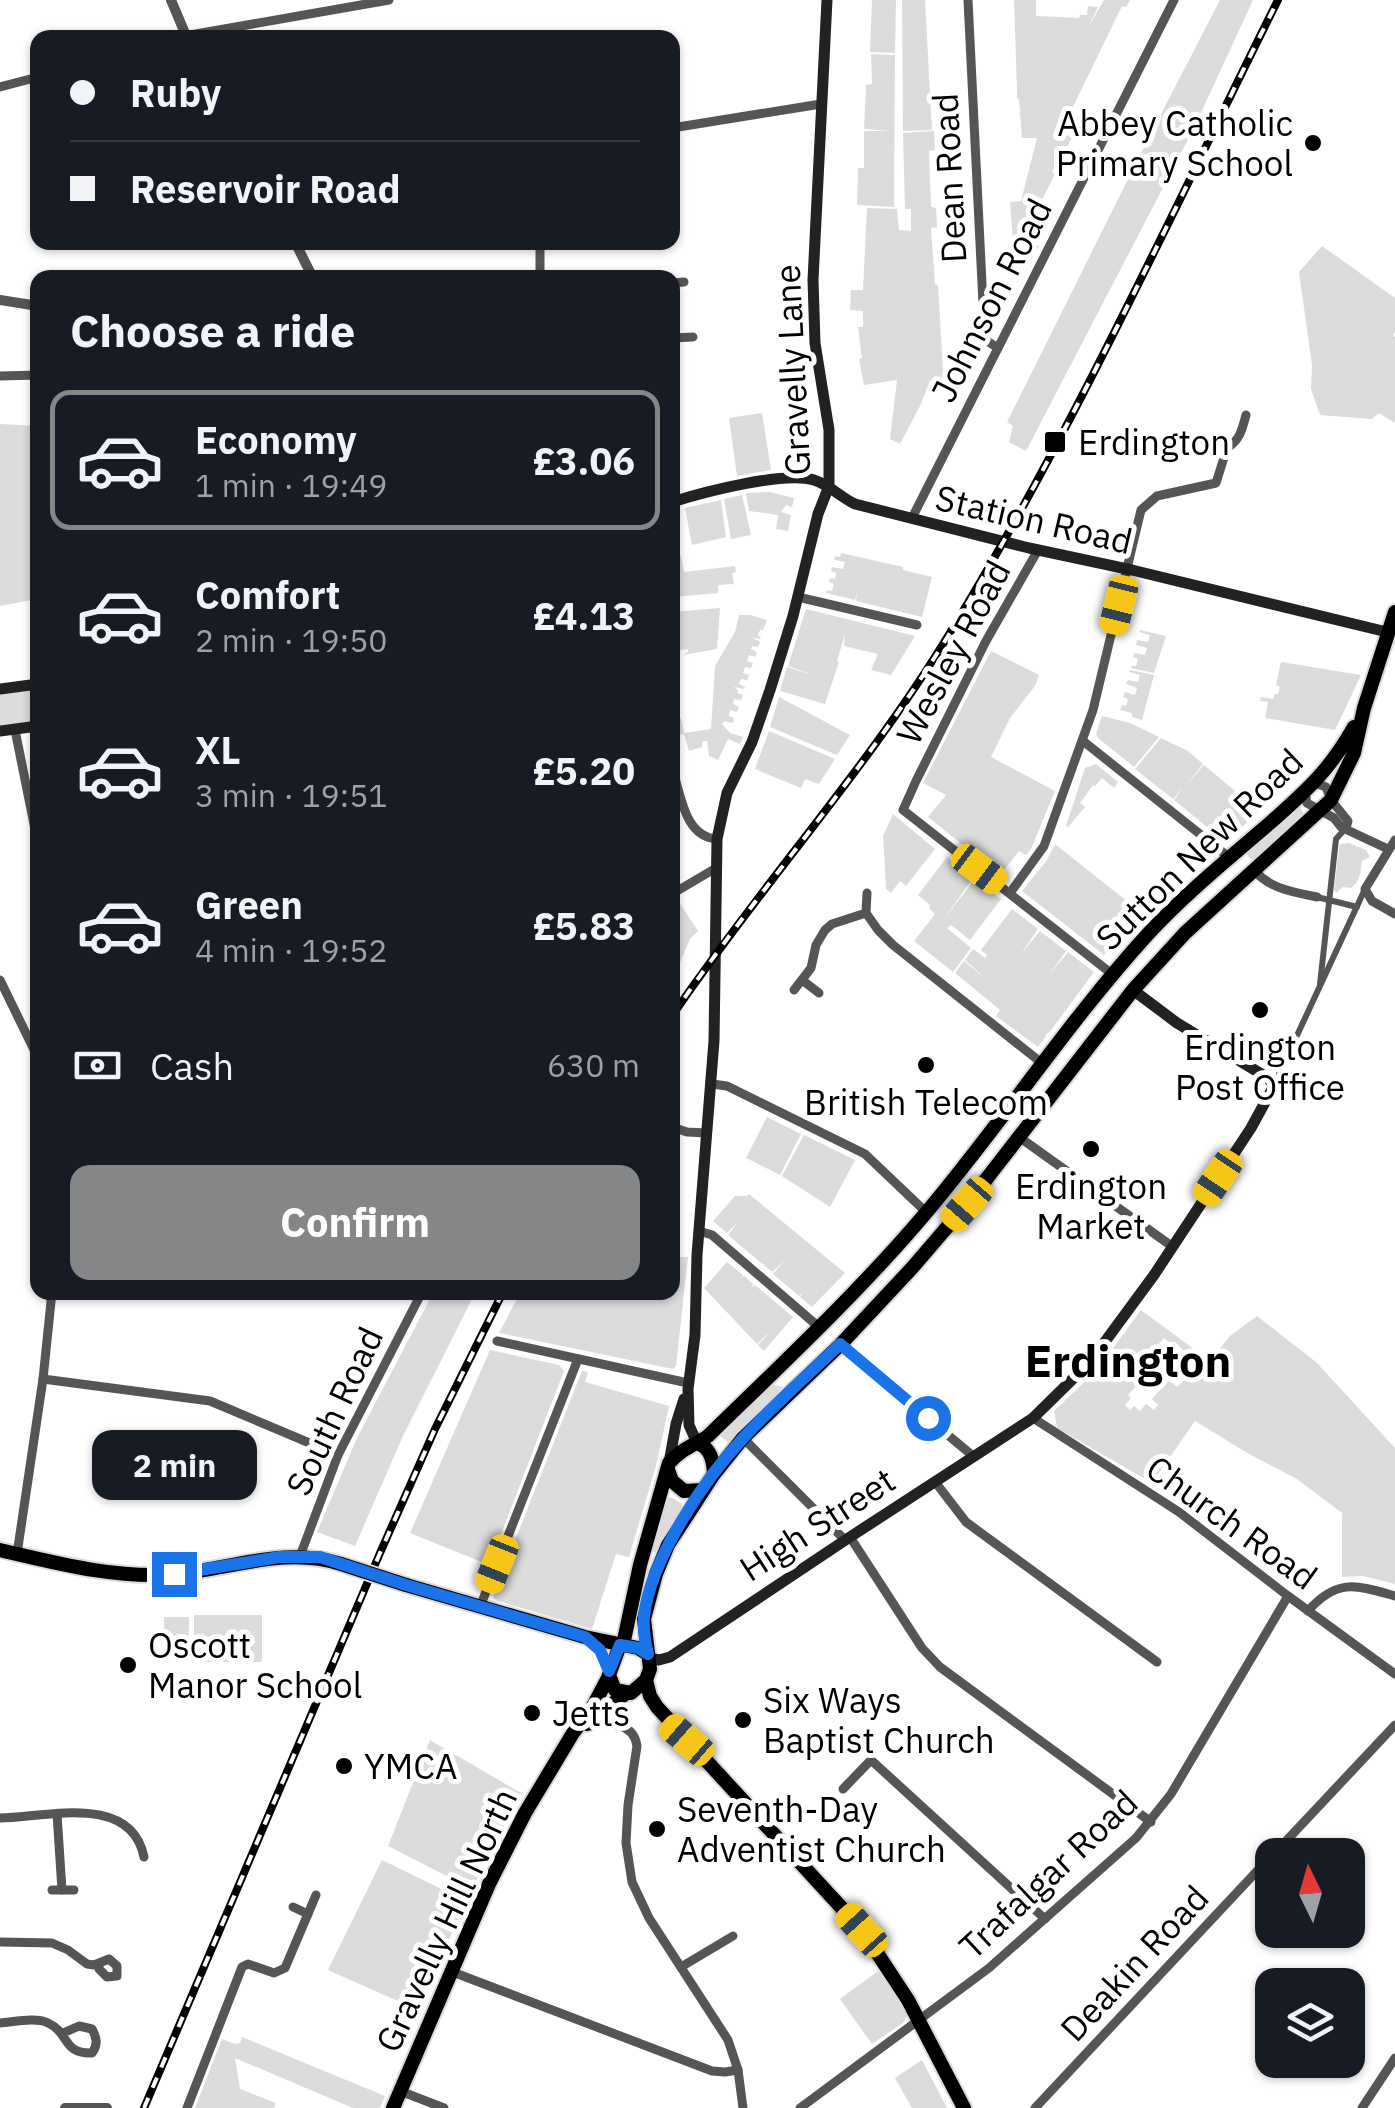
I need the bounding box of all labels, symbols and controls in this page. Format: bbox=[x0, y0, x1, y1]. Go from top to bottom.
text: Ruby bbox=[130, 68, 221, 117]
street label: Dean Road bbox=[922, 92, 976, 264]
place label: Abbey Catholic Primary School bbox=[1056, 100, 1293, 186]
marker: Abbey Catholic Primary School bbox=[1302, 132, 1324, 154]
text: Reservoir Road bbox=[130, 164, 401, 213]
street label: Johnson Road bbox=[920, 190, 1062, 410]
street label: Gravelly Lane bbox=[764, 263, 820, 477]
text: Choose a ride bbox=[70, 301, 355, 359]
icon: car bbox=[75, 415, 165, 505]
text: Economy bbox=[195, 415, 357, 464]
place label: Erdington bbox=[1078, 419, 1230, 465]
marker: Erdington bbox=[1042, 429, 1068, 455]
text: £3.06 bbox=[533, 436, 635, 485]
text: 1 min · 19:49 bbox=[195, 464, 388, 506]
street label: Station Road bbox=[931, 474, 1137, 564]
street label: Wesley Road bbox=[885, 552, 1021, 752]
icon: car bbox=[75, 570, 165, 660]
text: Comfort bbox=[195, 570, 340, 619]
car bbox=[1097, 572, 1141, 638]
text: £4.13 bbox=[533, 591, 635, 640]
text: 2 min · 19:50 bbox=[195, 619, 388, 661]
icon: car bbox=[75, 725, 165, 815]
text: XL bbox=[195, 725, 241, 774]
street label: Sutton New Road bbox=[1085, 738, 1313, 960]
text: £5.20 bbox=[533, 746, 635, 795]
text: 3 min · 19:51 bbox=[195, 774, 388, 816]
car bbox=[946, 839, 1012, 899]
icon: car bbox=[75, 880, 165, 970]
text: Green bbox=[195, 880, 303, 929]
text: £5.83 bbox=[533, 901, 635, 950]
text: 4 min · 19:52 bbox=[195, 929, 388, 971]
marker: Erdington Post Office bbox=[1249, 999, 1271, 1021]
place label: Erdington Post Office bbox=[1175, 1024, 1345, 1110]
icon: cash bbox=[70, 1038, 125, 1093]
text: Cash bbox=[150, 1041, 234, 1090]
text: 630 m bbox=[547, 1044, 640, 1086]
marker: British Telecom bbox=[915, 1054, 937, 1076]
place label: British Telecom bbox=[804, 1079, 1048, 1125]
marker: Erdington Market bbox=[1080, 1138, 1102, 1160]
car bbox=[1189, 1145, 1247, 1211]
place label: Erdington Market bbox=[1015, 1163, 1167, 1249]
button: Confirm bbox=[70, 1165, 640, 1280]
car bbox=[936, 1172, 998, 1236]
street label: South Road bbox=[275, 1319, 393, 1503]
district label: Erdington bbox=[1025, 1331, 1231, 1389]
route start bbox=[906, 1396, 951, 1441]
callout: 2 min bbox=[91, 1429, 256, 1499]
text: 2 min bbox=[133, 1444, 216, 1486]
street label: Church Road bbox=[1137, 1444, 1327, 1600]
street label: High Street bbox=[731, 1457, 903, 1591]
car bbox=[472, 1531, 522, 1597]
route end bbox=[152, 1552, 197, 1597]
place label: Oscott Manor School bbox=[148, 1622, 362, 1708]
marker: Oscott Manor School bbox=[117, 1654, 139, 1676]
place label: Six Ways Baptist Church bbox=[763, 1677, 995, 1763]
place label: Jetts bbox=[552, 1690, 630, 1736]
marker: Jetts bbox=[521, 1702, 543, 1724]
car bbox=[655, 1709, 719, 1771]
marker: Six Ways Baptist Church bbox=[732, 1709, 754, 1731]
place label: YMCA bbox=[364, 1743, 457, 1789]
marker: YMCA bbox=[333, 1755, 355, 1777]
street label: Trafalgar Road bbox=[949, 1779, 1147, 1969]
street label: Gravelly Hill North bbox=[365, 1781, 527, 2059]
place label: Seventh-Day Adventist Church bbox=[677, 1786, 946, 1872]
marker: Seventh-Day Adventist Church bbox=[646, 1818, 668, 1840]
north arrow bbox=[1255, 1838, 1365, 1948]
map controls bbox=[1255, 1838, 1365, 2078]
street label: Deakin Road bbox=[1050, 1875, 1218, 2051]
car bbox=[831, 1898, 893, 1962]
button: layers bbox=[1255, 1968, 1365, 2078]

